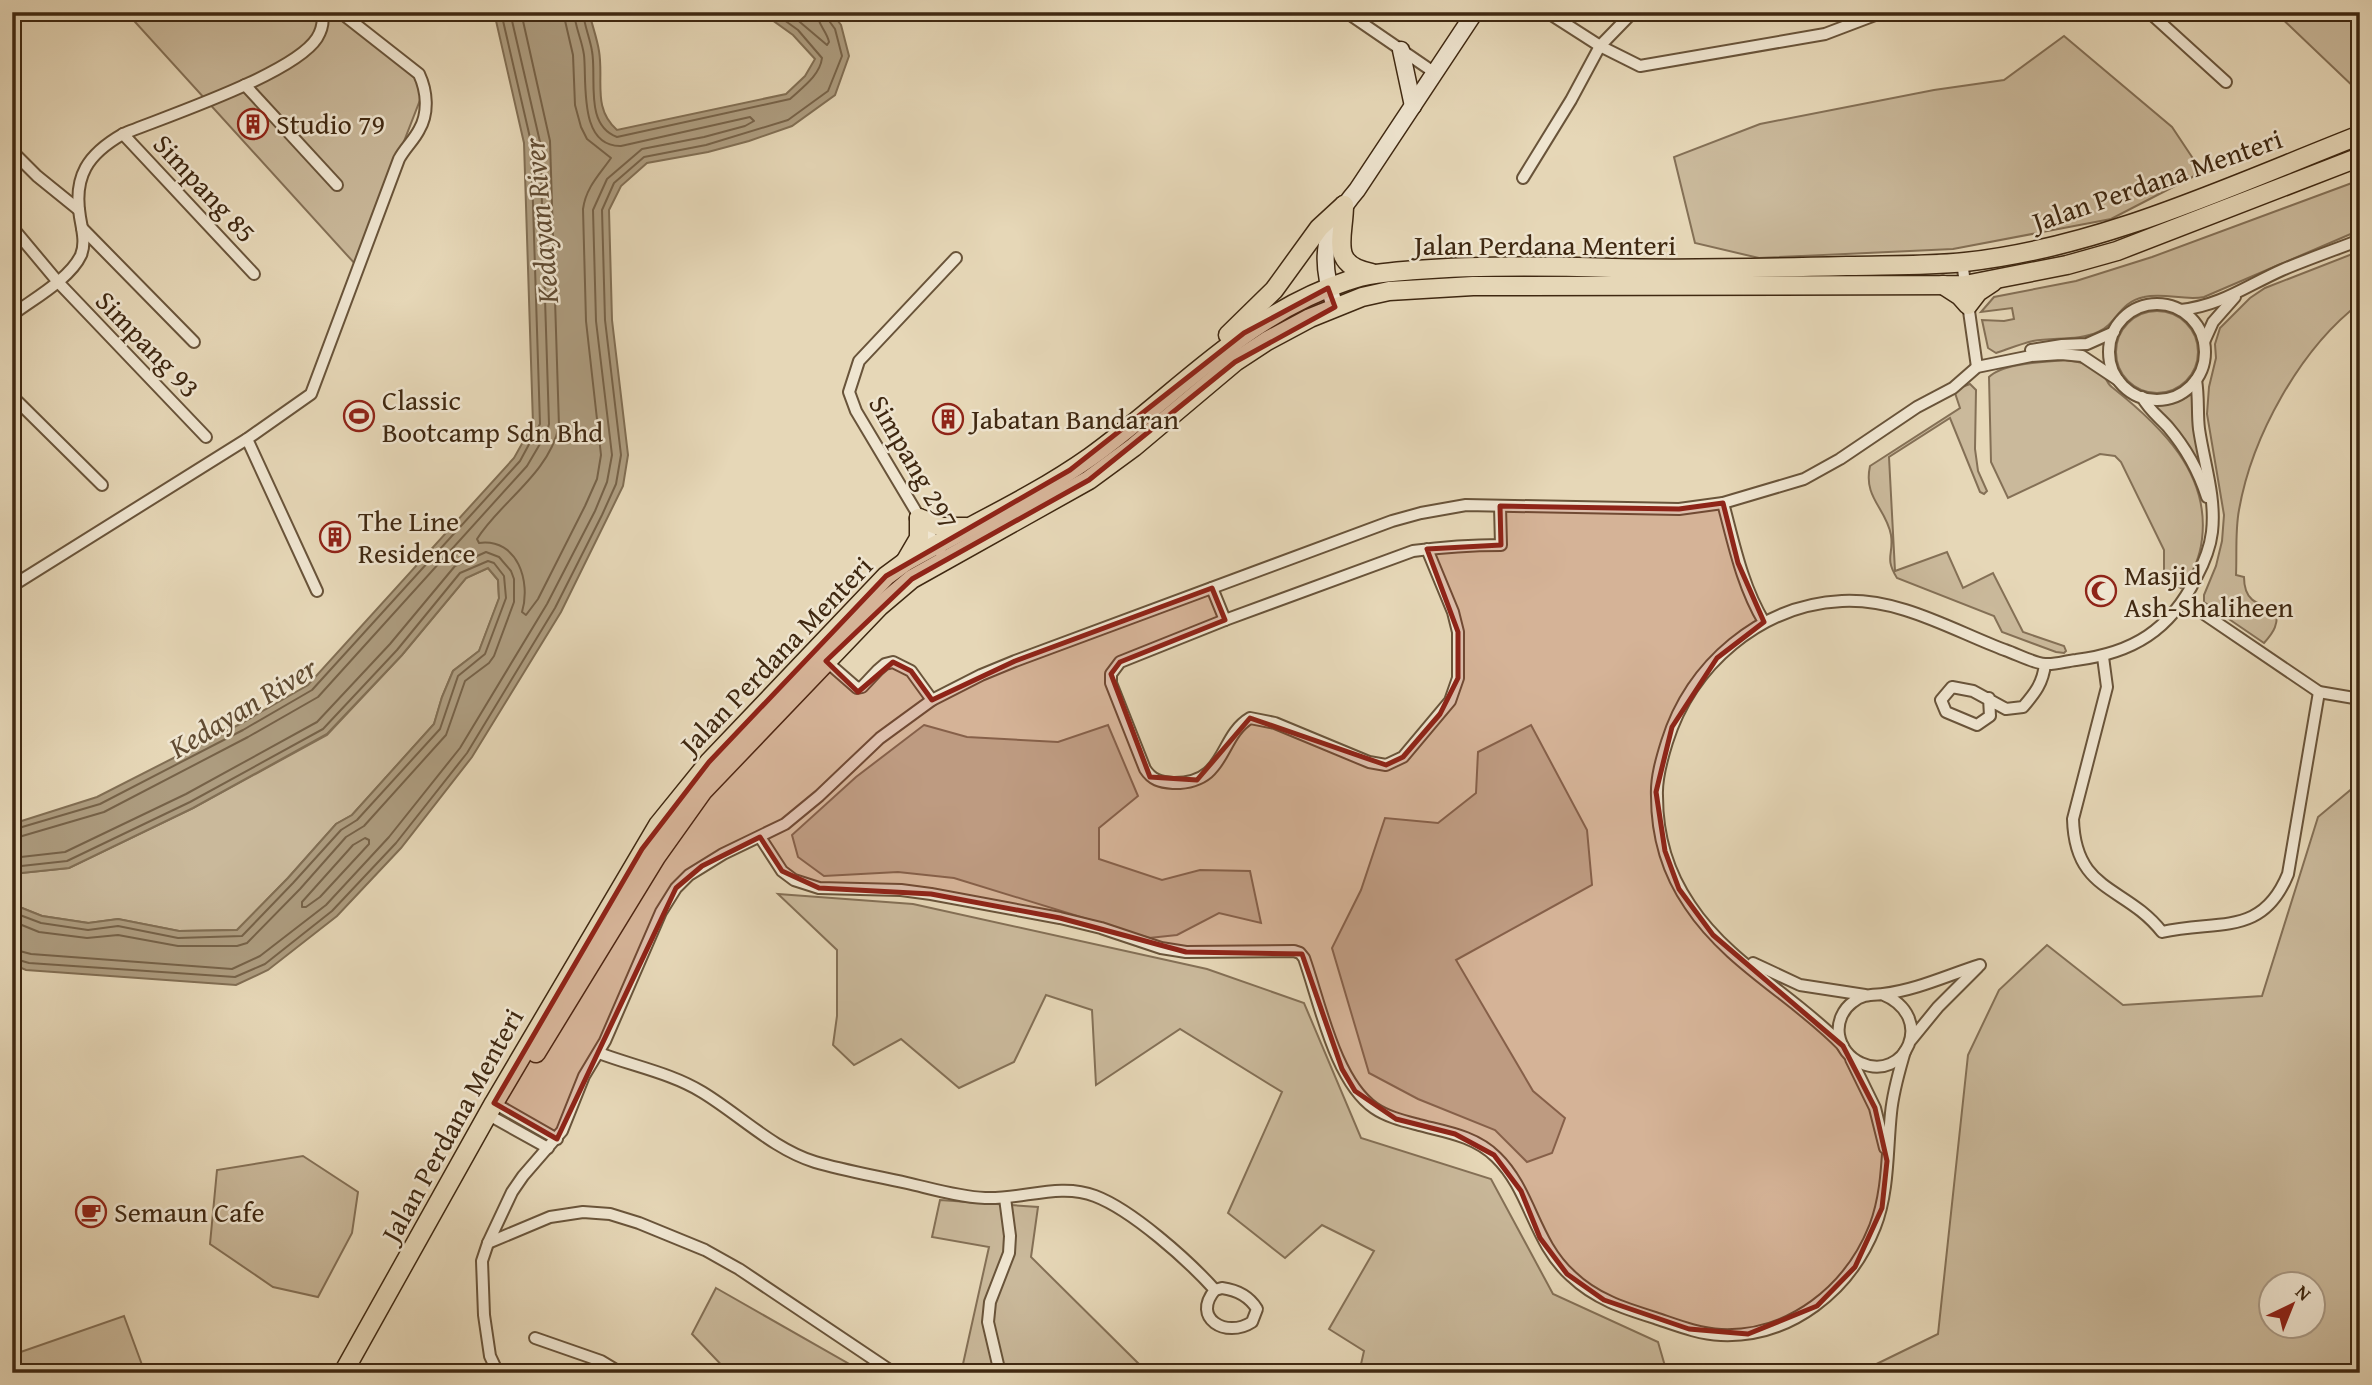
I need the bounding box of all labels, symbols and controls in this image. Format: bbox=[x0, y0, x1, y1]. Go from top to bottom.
place label: Studio 79 bbox=[276, 103, 385, 144]
building icon: Studio 79 bbox=[236, 107, 270, 141]
street label: Jalan Perdana Menteri bbox=[2023, 117, 2288, 243]
street label: Simpang 85 bbox=[144, 124, 267, 251]
water label: Kedayan River bbox=[511, 136, 569, 307]
street label: Jalan Perdana Menteri bbox=[1411, 224, 1676, 265]
street label: Simpang 93 bbox=[87, 281, 210, 407]
place label: Classic Bootcamp Sdn Bhd bbox=[382, 379, 603, 452]
street label: Simpang 297 bbox=[859, 387, 969, 537]
place label: Jabatan Bandaran bbox=[968, 398, 1179, 439]
sports icon: Classic Bootcamp Sdn Bhd bbox=[342, 399, 376, 433]
building icon: Jabatan Bandaran bbox=[931, 402, 965, 436]
place label: The Line Residence bbox=[358, 500, 476, 573]
building icon: The Line Residence bbox=[318, 520, 352, 554]
street label: Jalan Perdana Menteri bbox=[668, 546, 881, 765]
place label: Masjid Ash-Shaliheen bbox=[2124, 554, 2294, 627]
mosque icon: Masjid Ash-Shaliheen bbox=[2084, 574, 2118, 608]
water label: Kedayan River bbox=[159, 645, 326, 769]
street label: Jalan Perdana Menteri bbox=[369, 1000, 533, 1252]
place label: Semaun Cafe bbox=[114, 1191, 265, 1232]
cafe icon: Semaun Cafe bbox=[74, 1195, 108, 1229]
north arrow bbox=[2256, 1270, 2326, 1340]
text: N bbox=[2289, 1278, 2318, 1307]

